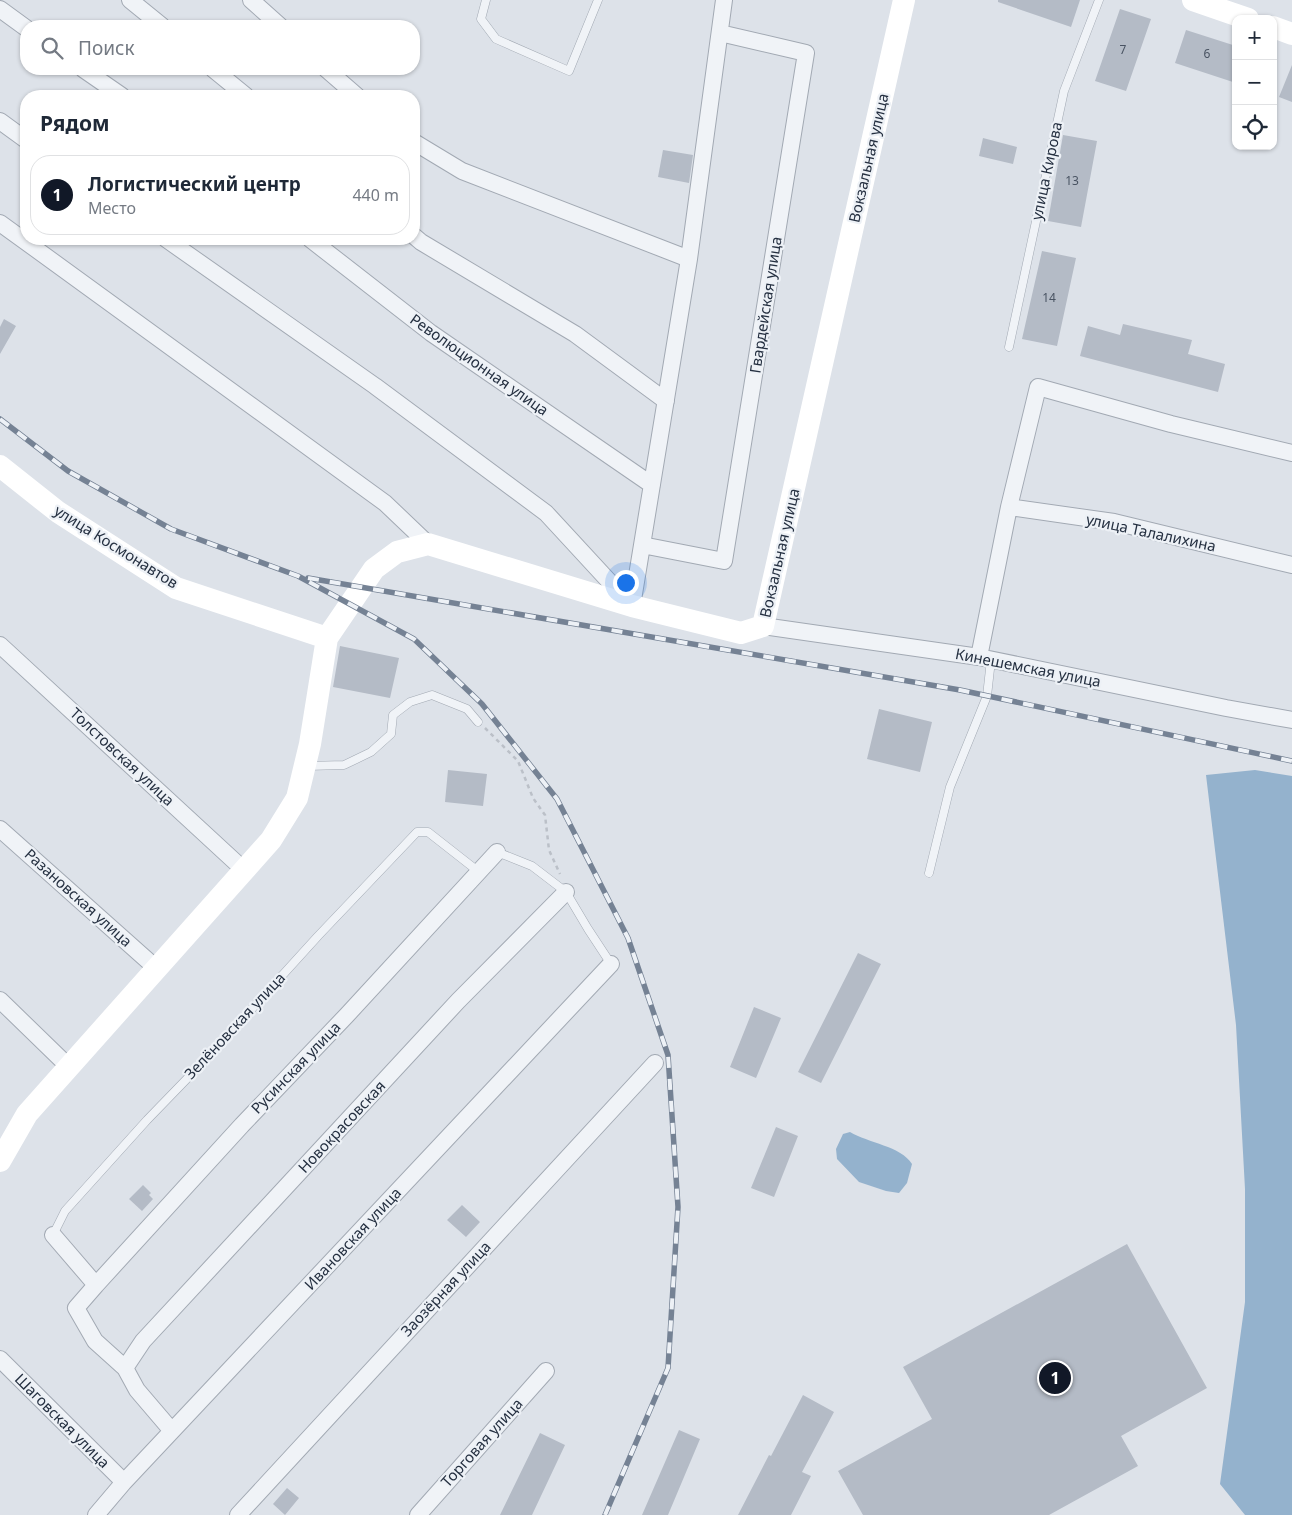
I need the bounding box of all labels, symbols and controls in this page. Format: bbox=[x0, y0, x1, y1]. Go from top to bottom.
map controls bbox=[1232, 15, 1277, 150]
button: + bbox=[1232, 15, 1277, 60]
search box bbox=[20, 20, 420, 75]
icon: search bbox=[38, 34, 66, 62]
text: Поиск bbox=[78, 35, 134, 61]
house number: 7 bbox=[1120, 41, 1127, 58]
house number: 6 bbox=[1204, 45, 1211, 62]
button: − bbox=[1232, 60, 1277, 105]
street label: Вокзальная улица bbox=[843, 91, 893, 224]
button: locate bbox=[1232, 105, 1277, 150]
text: Рядом bbox=[40, 109, 110, 137]
street label: улица Кирова bbox=[1026, 120, 1066, 222]
text: Логистический центр bbox=[88, 171, 301, 197]
house number: 13 bbox=[1065, 172, 1079, 189]
text: 1 bbox=[52, 184, 62, 206]
text: 440 m bbox=[352, 184, 399, 206]
text: Место bbox=[88, 197, 136, 219]
street label: Гвардейская улица bbox=[744, 235, 786, 375]
house number: 14 bbox=[1042, 289, 1056, 306]
street label: Революционная улица bbox=[406, 309, 553, 420]
street label: Вокзальная улица bbox=[754, 486, 804, 619]
street label: улица Космонавтов bbox=[51, 500, 182, 592]
street label: улица Талалихина bbox=[1084, 508, 1218, 556]
your location bbox=[613, 570, 639, 596]
street label: Кинешемская улица bbox=[954, 643, 1103, 691]
street label: Толстовская улица bbox=[66, 703, 179, 810]
street label: Разановская улица bbox=[21, 844, 137, 951]
street label: Зелёновская улица bbox=[180, 968, 289, 1083]
street label: Русинская улица bbox=[246, 1017, 344, 1118]
street label: Новокрасовская bbox=[293, 1076, 389, 1177]
street label: Ивановская улица bbox=[300, 1183, 405, 1294]
street label: Заозёрная улица bbox=[396, 1236, 495, 1340]
pin: 1 bbox=[1039, 1359, 1071, 1397]
street label: Шаговская улица bbox=[11, 1369, 114, 1472]
street label: Торговая улица bbox=[436, 1394, 526, 1491]

